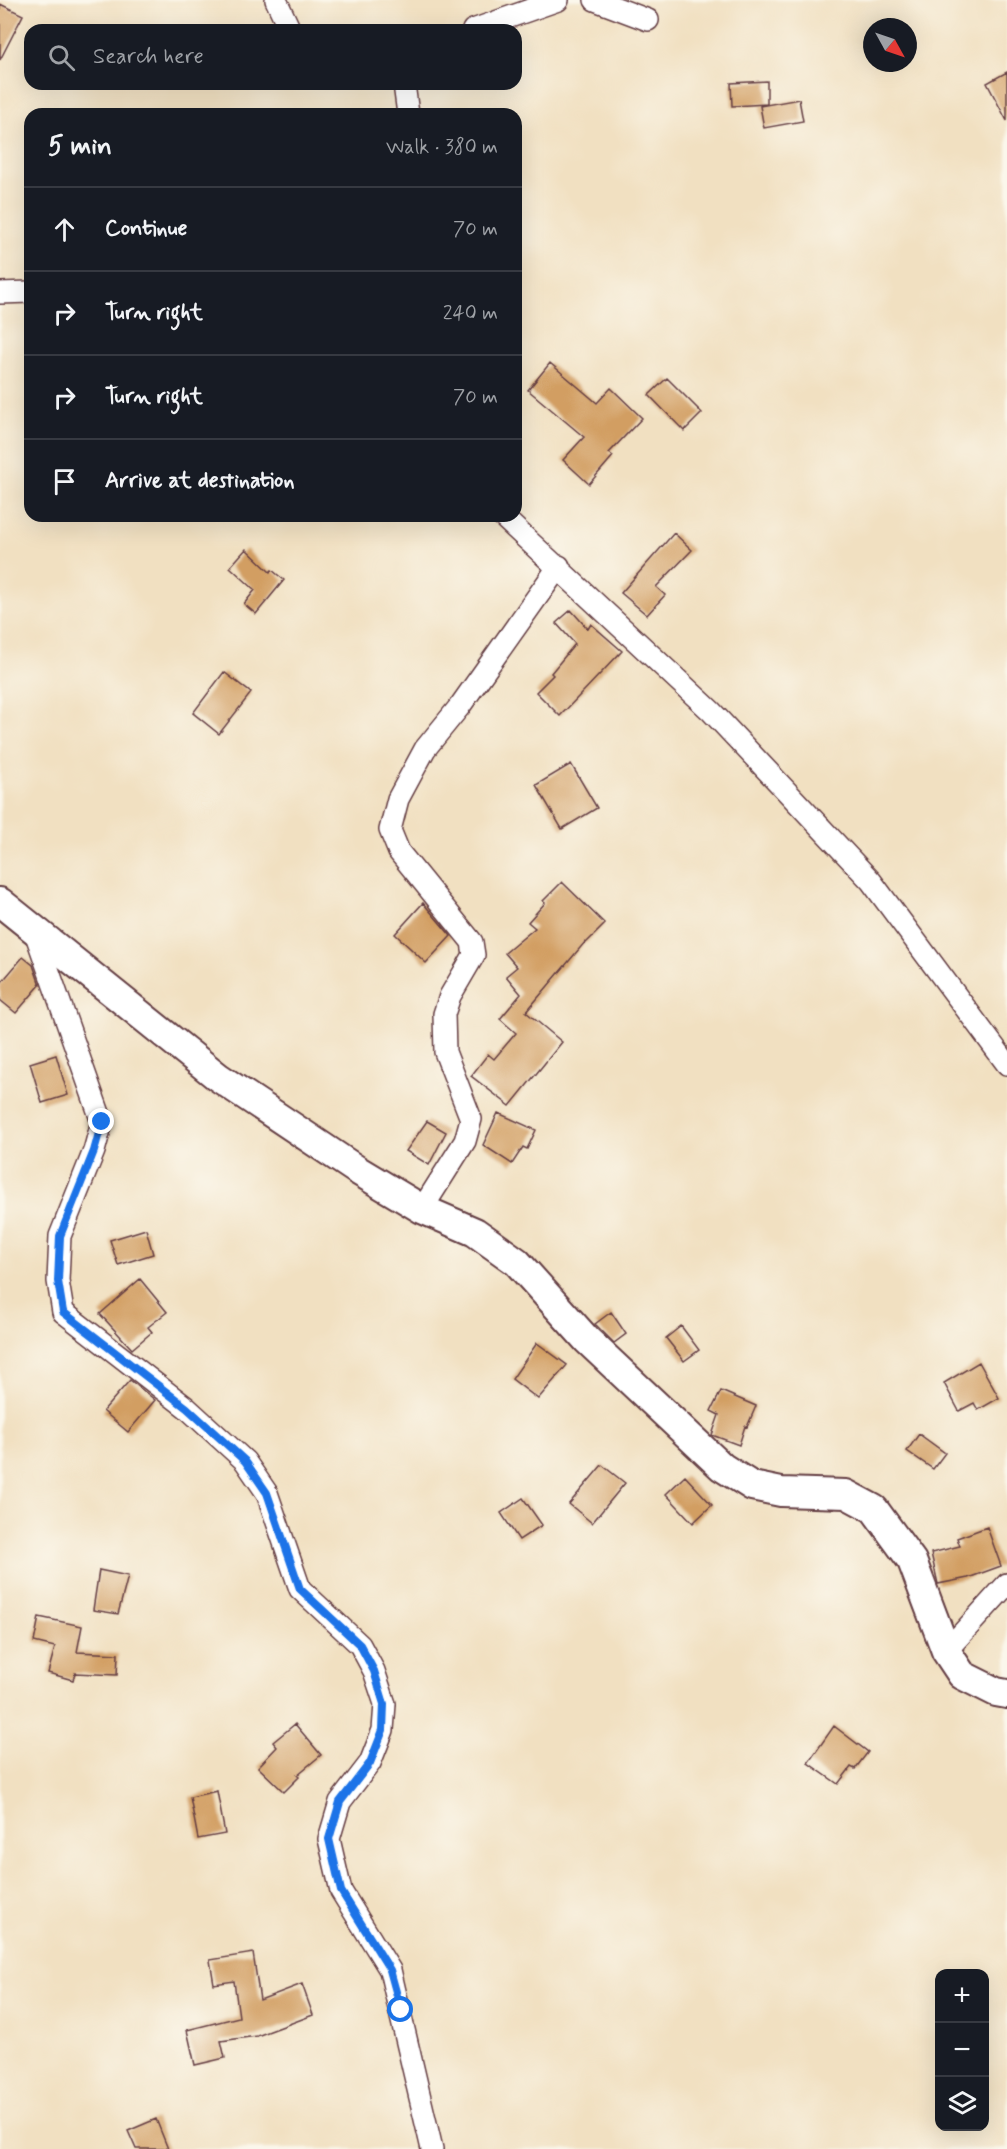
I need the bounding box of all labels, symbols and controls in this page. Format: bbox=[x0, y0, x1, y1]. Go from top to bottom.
north arrow bbox=[863, 18, 917, 72]
search box bbox=[24, 24, 522, 90]
icon: search bbox=[45, 41, 78, 74]
text: Search here bbox=[93, 43, 204, 71]
text: 5 min bbox=[48, 130, 112, 164]
text: Walk · 380 m bbox=[386, 134, 498, 161]
icon: ahead bbox=[48, 213, 81, 246]
text: Continue bbox=[105, 215, 187, 243]
text: 70 m bbox=[453, 216, 498, 243]
icon: right bbox=[48, 297, 81, 330]
text: Turn right bbox=[105, 299, 203, 327]
text: 240 m bbox=[443, 300, 498, 327]
icon: right bbox=[48, 381, 81, 414]
text: Turn right bbox=[105, 383, 203, 411]
text: 70 m bbox=[453, 384, 498, 411]
icon: arrive bbox=[48, 465, 81, 498]
text: Arrive at destination bbox=[105, 467, 295, 495]
route end bbox=[88, 1108, 114, 1134]
map controls bbox=[935, 1969, 989, 2131]
button: + bbox=[935, 1969, 989, 2023]
route start bbox=[387, 1996, 413, 2022]
button: − bbox=[935, 2023, 989, 2077]
button: layers bbox=[935, 2077, 989, 2131]

